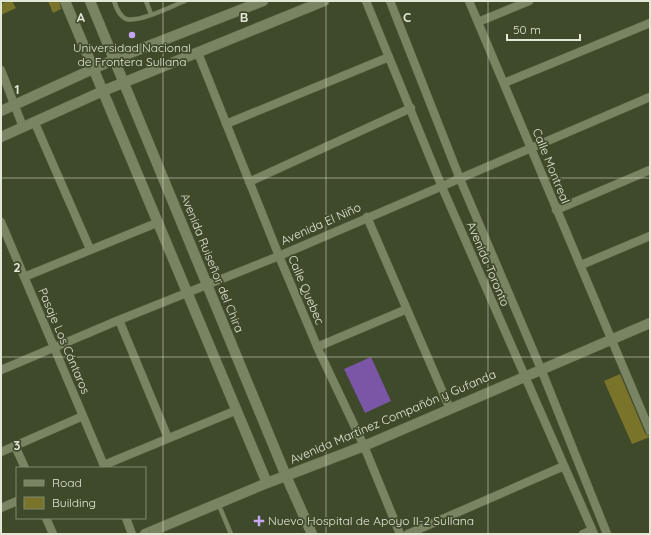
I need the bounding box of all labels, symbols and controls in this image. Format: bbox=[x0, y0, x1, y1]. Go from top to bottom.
text: A bbox=[77, 9, 86, 25]
text: B bbox=[240, 9, 248, 25]
text: C bbox=[403, 9, 411, 25]
scale bar bbox=[507, 16, 580, 42]
text: 50 m bbox=[513, 22, 541, 37]
marker: Universidad Nacional de Frontera Sullana bbox=[127, 30, 137, 40]
place label: Universidad Nacional de Frontera Sullana bbox=[73, 40, 191, 69]
text: 1 bbox=[14, 81, 20, 97]
street label: Calle Montreal bbox=[530, 126, 573, 206]
street label: Avenida Ruiseñor del Chira bbox=[178, 191, 247, 335]
street label: Avenida El Niño bbox=[278, 199, 363, 248]
street label: Avenida Toronto bbox=[464, 219, 513, 308]
street label: Calle Quebec bbox=[285, 253, 328, 327]
text: 2 bbox=[13, 259, 21, 275]
street label: Pasaje Los Cántaros bbox=[35, 285, 94, 396]
street label: Avenida Martínez Compañón y Gufanda bbox=[288, 366, 498, 467]
text: 3 bbox=[14, 437, 21, 453]
legend bbox=[16, 467, 146, 519]
text: Road bbox=[52, 475, 82, 490]
text: Building bbox=[52, 495, 96, 510]
place label: Nuevo Hospital de Apoyo II-2 Sullana bbox=[268, 513, 474, 528]
marker: Nuevo Hospital de Apoyo II-2 Sullana bbox=[253, 515, 265, 527]

